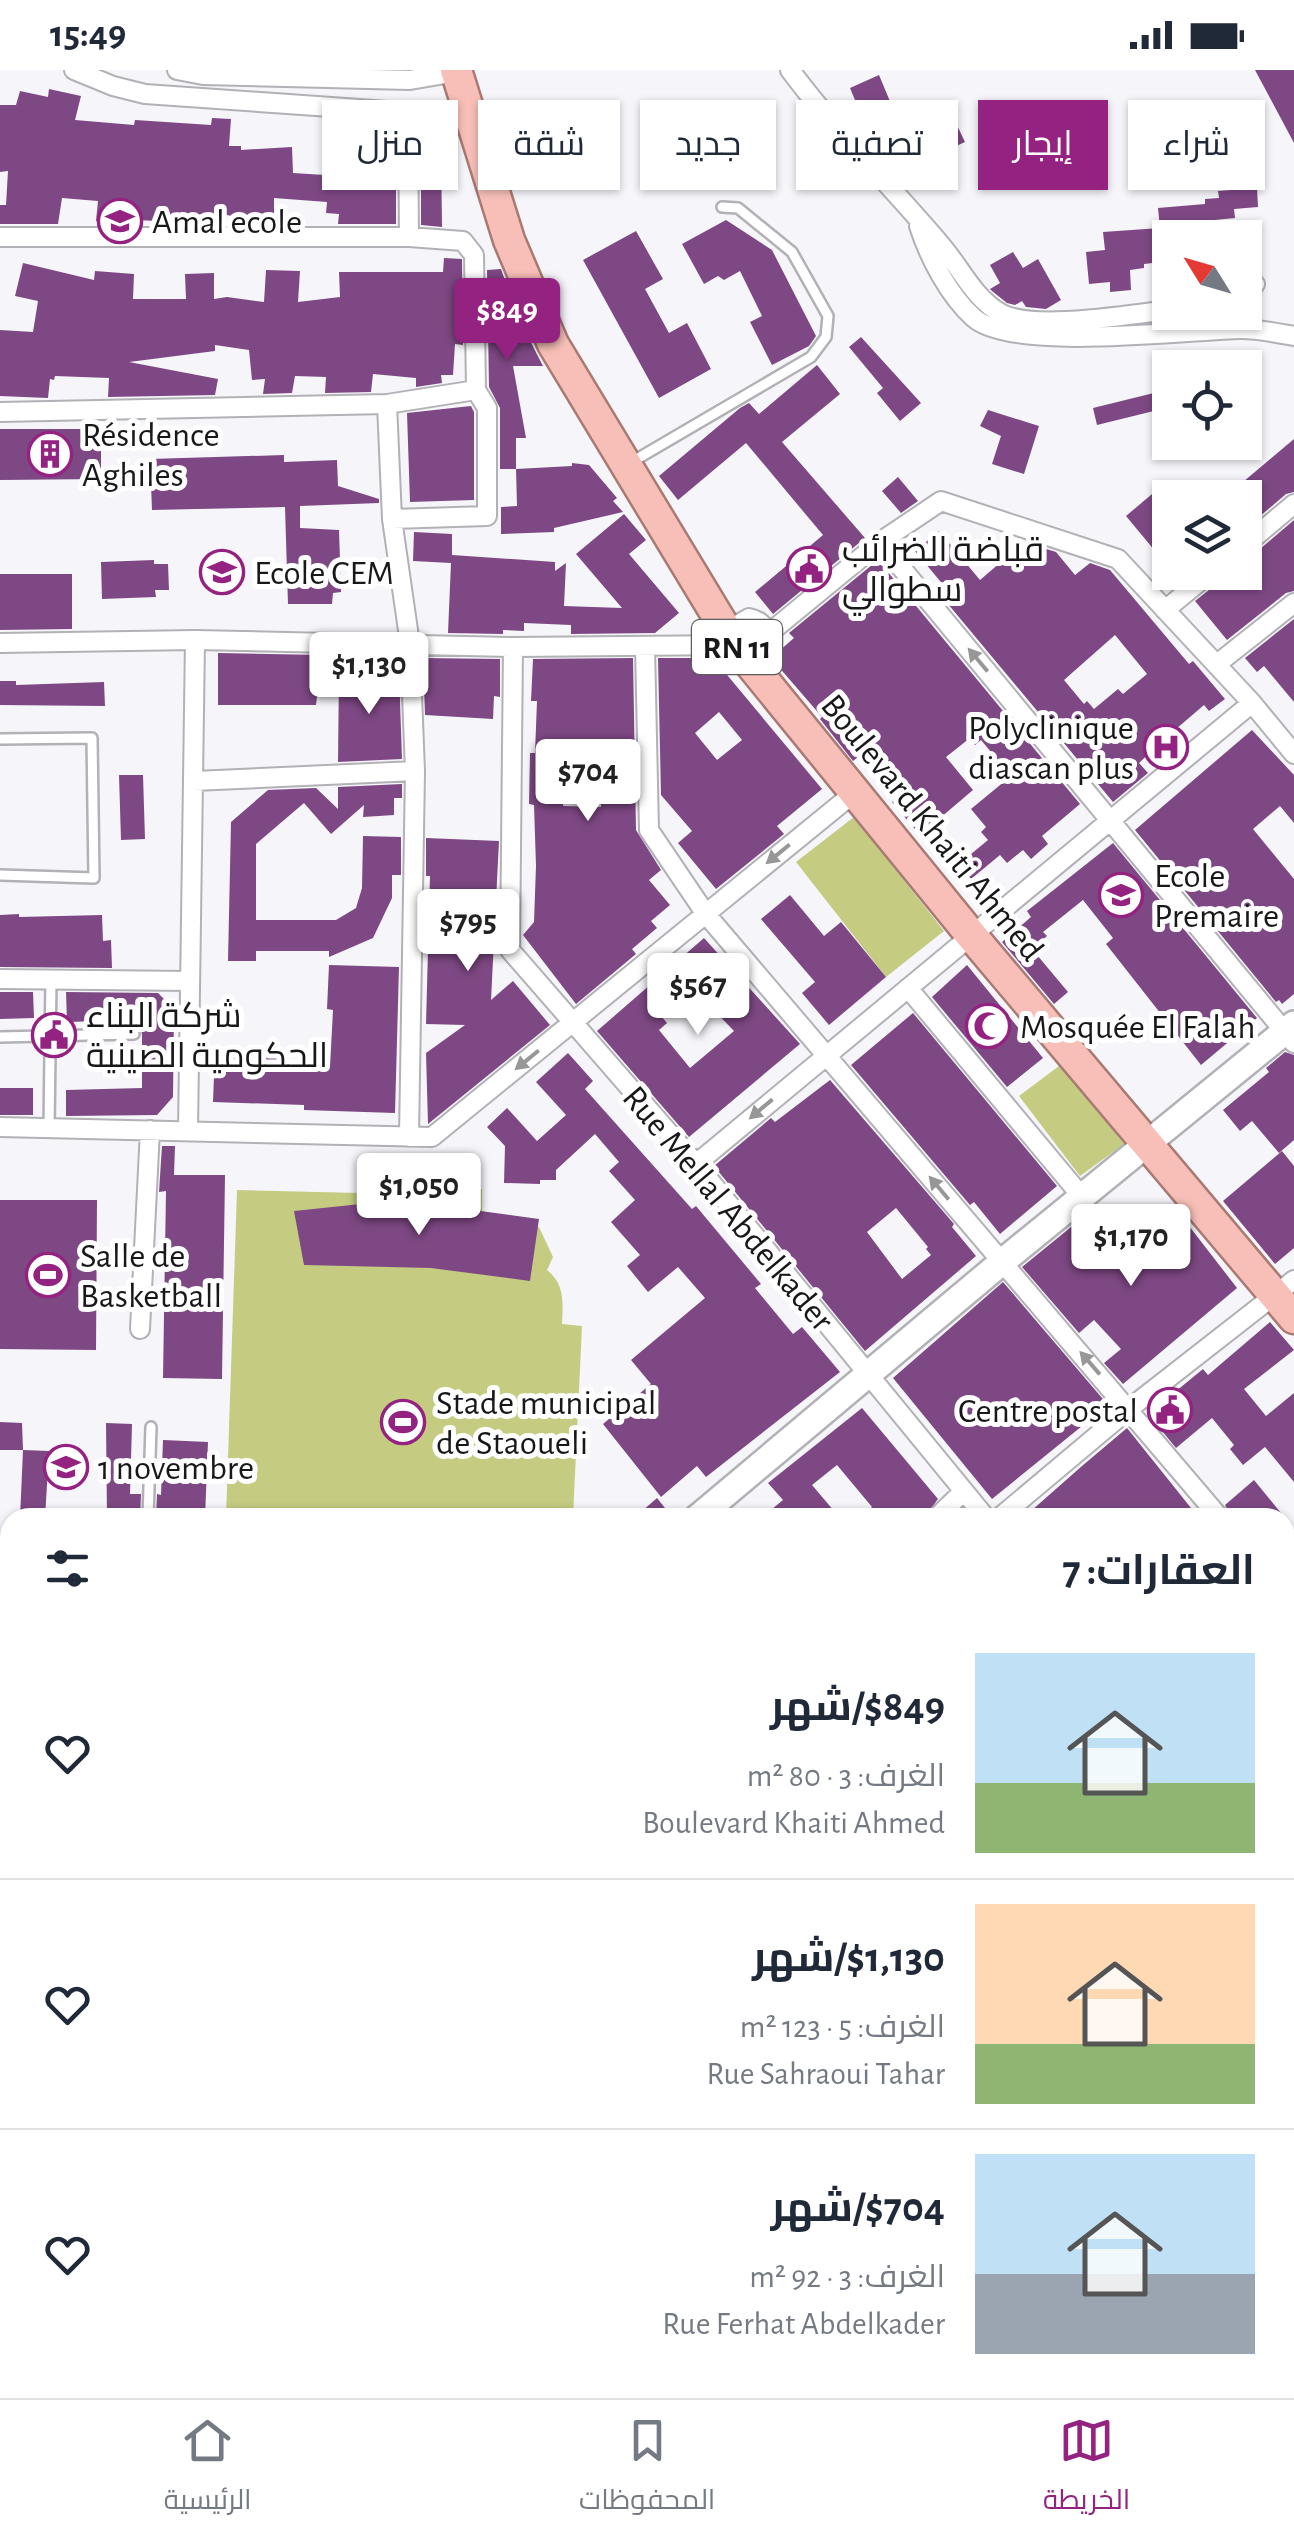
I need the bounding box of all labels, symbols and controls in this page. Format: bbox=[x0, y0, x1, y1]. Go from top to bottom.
text: 15:49 bbox=[50, 16, 126, 54]
chip: منزل bbox=[322, 100, 458, 190]
chip: شقة bbox=[478, 100, 620, 190]
chip: جديد bbox=[640, 100, 776, 190]
chip: تصفية bbox=[796, 100, 958, 190]
chip: إيجار bbox=[978, 100, 1108, 190]
chip: شراء bbox=[1128, 100, 1265, 190]
school or university icon: Amal ecole bbox=[97, 198, 143, 244]
place label: Amal ecole bbox=[152, 205, 302, 240]
north arrow bbox=[1152, 220, 1262, 330]
map controls bbox=[1152, 220, 1262, 590]
pin: $849 bbox=[448, 278, 566, 363]
text: $849 bbox=[476, 294, 538, 326]
button: locate bbox=[1152, 350, 1262, 460]
place label: Résidence Aghiles bbox=[82, 418, 220, 493]
building icon: Résidence Aghiles bbox=[27, 431, 73, 477]
button: layers bbox=[1152, 480, 1262, 590]
place label: قباضة الضرائب سطوالي bbox=[842, 533, 1044, 616]
public building icon: قباضة الضرائب سطوالي bbox=[786, 546, 832, 592]
school or university icon: Ecole CEM bbox=[199, 549, 245, 595]
place label: Ecole CEM bbox=[254, 556, 394, 591]
road number: RN 11 bbox=[692, 620, 782, 674]
pin: $1,130 bbox=[288, 632, 450, 717]
one-way arrow bbox=[967, 647, 989, 672]
text: $1,130 bbox=[331, 648, 407, 680]
street label: Boulevard Khaiti Ahmed bbox=[814, 688, 1050, 968]
place label: Polyclinique diascan plus bbox=[968, 711, 1134, 786]
hospital icon: Polyclinique diascan plus bbox=[1143, 724, 1189, 770]
pin: $704 bbox=[529, 739, 647, 824]
text: $704 bbox=[558, 755, 619, 787]
one-way arrow bbox=[765, 843, 791, 864]
place label: Ecole Premaire bbox=[1154, 859, 1279, 934]
school or university icon: Ecole Premaire bbox=[1098, 872, 1144, 918]
pin: $795 bbox=[409, 889, 527, 974]
text: $795 bbox=[439, 905, 497, 937]
pin: $567 bbox=[639, 953, 757, 1038]
text: $567 bbox=[669, 969, 727, 1001]
place label: شركة البناء الحكومية الصينية bbox=[86, 999, 328, 1075]
mosque icon: Mosquée El Falah bbox=[965, 1003, 1011, 1049]
place label: Mosquée El Falah bbox=[1020, 1010, 1255, 1045]
public building icon: شركة البناء الحكومية الصينية bbox=[31, 1012, 77, 1058]
one-way arrow bbox=[514, 1049, 540, 1070]
street label: Rue Mellal Abdelkader bbox=[616, 1080, 841, 1339]
one-way arrow bbox=[748, 1098, 773, 1119]
pin: $1,050 bbox=[338, 1153, 500, 1238]
text: $1,050 bbox=[379, 1169, 459, 1201]
one-way arrow bbox=[928, 1175, 950, 1200]
pin: $1,170 bbox=[1050, 1204, 1212, 1289]
text: $1,170 bbox=[1093, 1220, 1169, 1252]
place label: Salle de Basketball bbox=[80, 1239, 222, 1314]
sports icon: Salle de Basketball bbox=[25, 1252, 71, 1298]
one-way arrow bbox=[1079, 1350, 1101, 1375]
place label: Stade municipal de Staoueli bbox=[436, 1386, 656, 1461]
public building icon: Centre postal bbox=[1147, 1387, 1193, 1433]
place label: Centre postal bbox=[958, 1394, 1138, 1429]
sports icon: Stade municipal de Staoueli bbox=[380, 1399, 426, 1445]
school or university icon: 1 novembre bbox=[43, 1444, 89, 1490]
place label: 1 novembre bbox=[98, 1451, 254, 1486]
icon: filters bbox=[40, 1541, 95, 1596]
text: العقارات: 7 bbox=[1062, 1550, 1255, 1592]
text: $849/شهر bbox=[770, 1686, 945, 1728]
icon: home bbox=[1055, 1693, 1175, 1813]
icon: heart bbox=[40, 1726, 95, 1781]
text: الغرف: 3 · 80 m² bbox=[747, 1760, 945, 1792]
text: Boulevard Khaiti Ahmed bbox=[642, 1807, 945, 1839]
text: $1,130/شهر bbox=[752, 1937, 945, 1979]
icon: home bbox=[1055, 1944, 1175, 2064]
icon: heart bbox=[40, 1977, 95, 2032]
text: الغرف: 5 · 123 m² bbox=[740, 2011, 945, 2043]
text: Rue Sahraoui Tahar bbox=[706, 2058, 945, 2090]
text: $704/شهر bbox=[771, 2187, 945, 2229]
icon: home bbox=[1055, 2194, 1175, 2314]
icon: heart bbox=[40, 2227, 95, 2282]
text: الغرف: 3 · 92 m² bbox=[749, 2261, 945, 2293]
text: Rue Ferhat Abdelkader bbox=[662, 2308, 945, 2340]
tab: الرئيسية bbox=[164, 2413, 252, 2525]
tab: المحفوظات bbox=[579, 2413, 715, 2525]
tab: الخريطة bbox=[1043, 2413, 1130, 2525]

